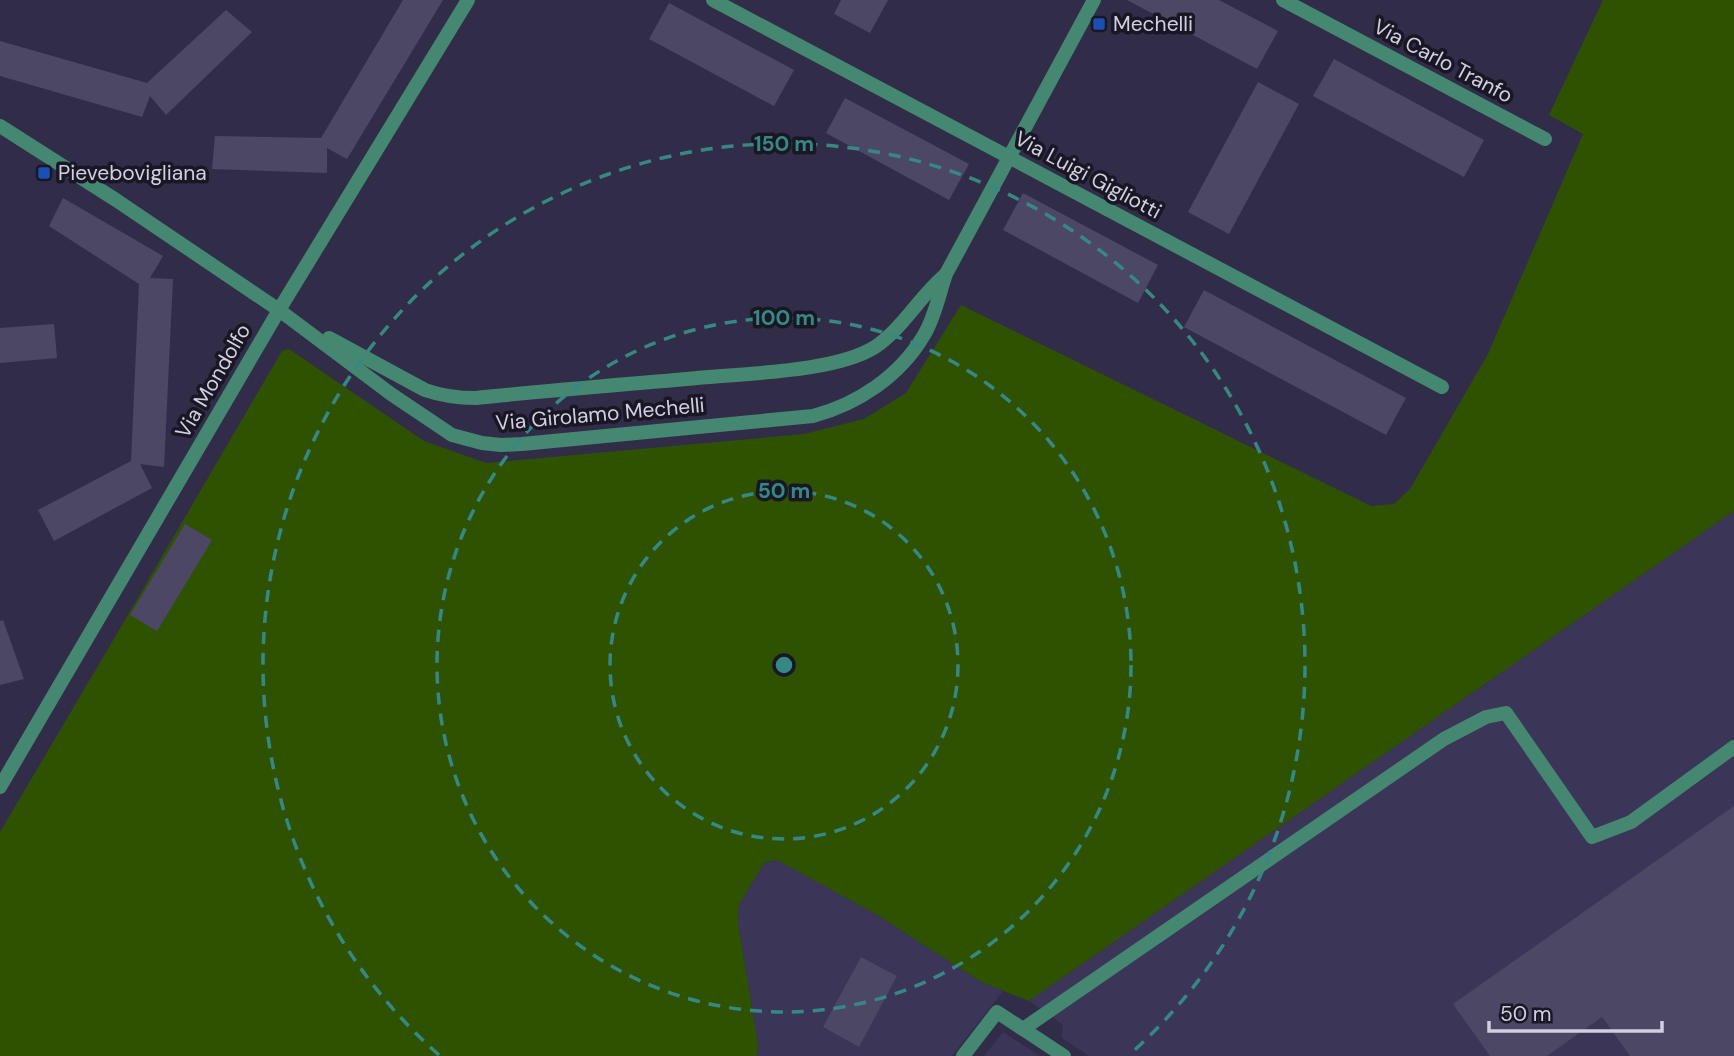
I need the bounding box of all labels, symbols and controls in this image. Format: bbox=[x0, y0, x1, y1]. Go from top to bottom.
place label: Mechelli bbox=[1113, 10, 1193, 38]
street label: Via Carlo Tranfo bbox=[1368, 12, 1518, 110]
marker: Mechelli bbox=[1091, 16, 1107, 32]
street label: Via Luigi Gigliotti bbox=[1010, 124, 1166, 226]
text: 150 m bbox=[754, 130, 814, 158]
place label: Pievebovigliana bbox=[58, 159, 207, 187]
marker: Pievebovigliana bbox=[36, 165, 52, 181]
text: 100 m bbox=[753, 304, 815, 332]
street label: Via Mondolfo bbox=[169, 319, 257, 443]
street label: Via Girolamo Mechelli bbox=[494, 391, 706, 437]
text: 50 m bbox=[758, 477, 810, 505]
centre of rings bbox=[772, 653, 796, 677]
scale bar bbox=[1489, 990, 1662, 1034]
text: 50 m bbox=[1500, 1000, 1551, 1028]

